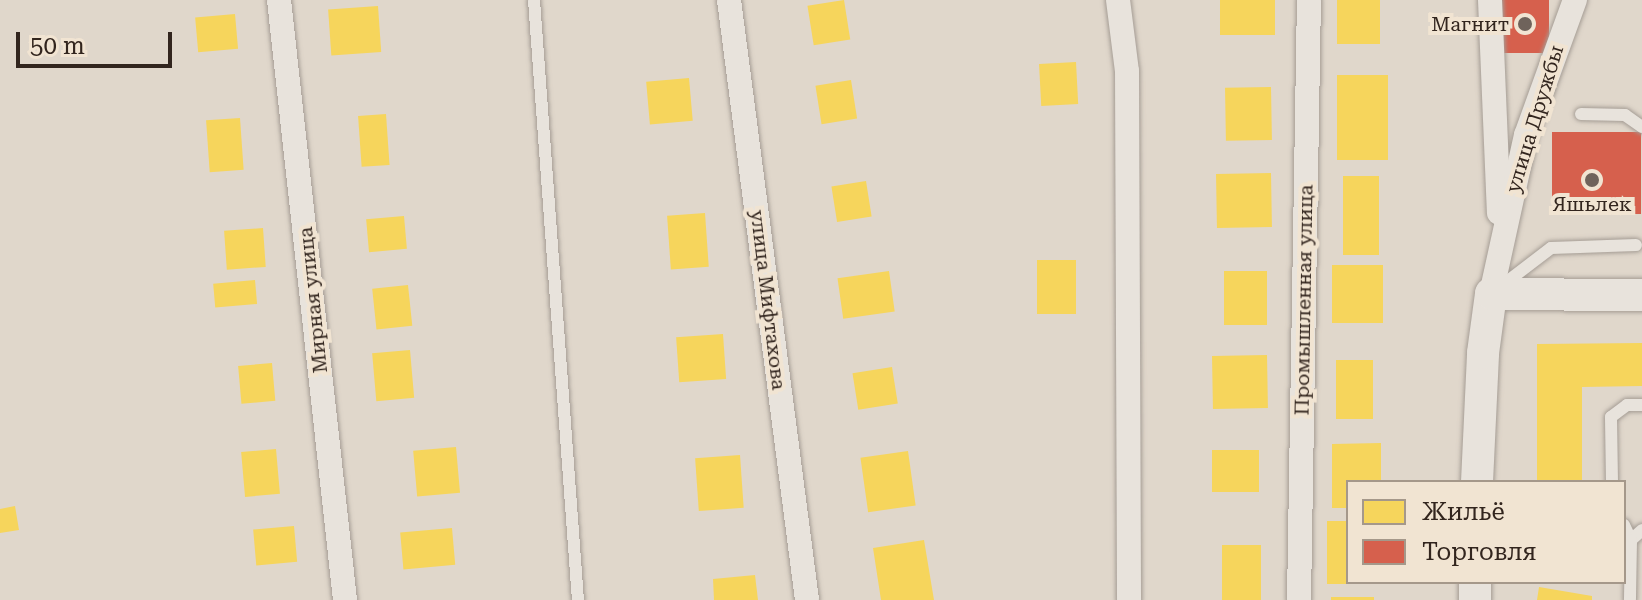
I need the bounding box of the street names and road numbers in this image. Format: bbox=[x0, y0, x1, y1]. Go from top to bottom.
street label: улица Дружбы bbox=[1501, 42, 1569, 196]
street label: Промышленная улица bbox=[1290, 184, 1318, 416]
street label: улица Мифтахова bbox=[745, 209, 791, 391]
street label: Мирная улица bbox=[293, 226, 333, 374]

